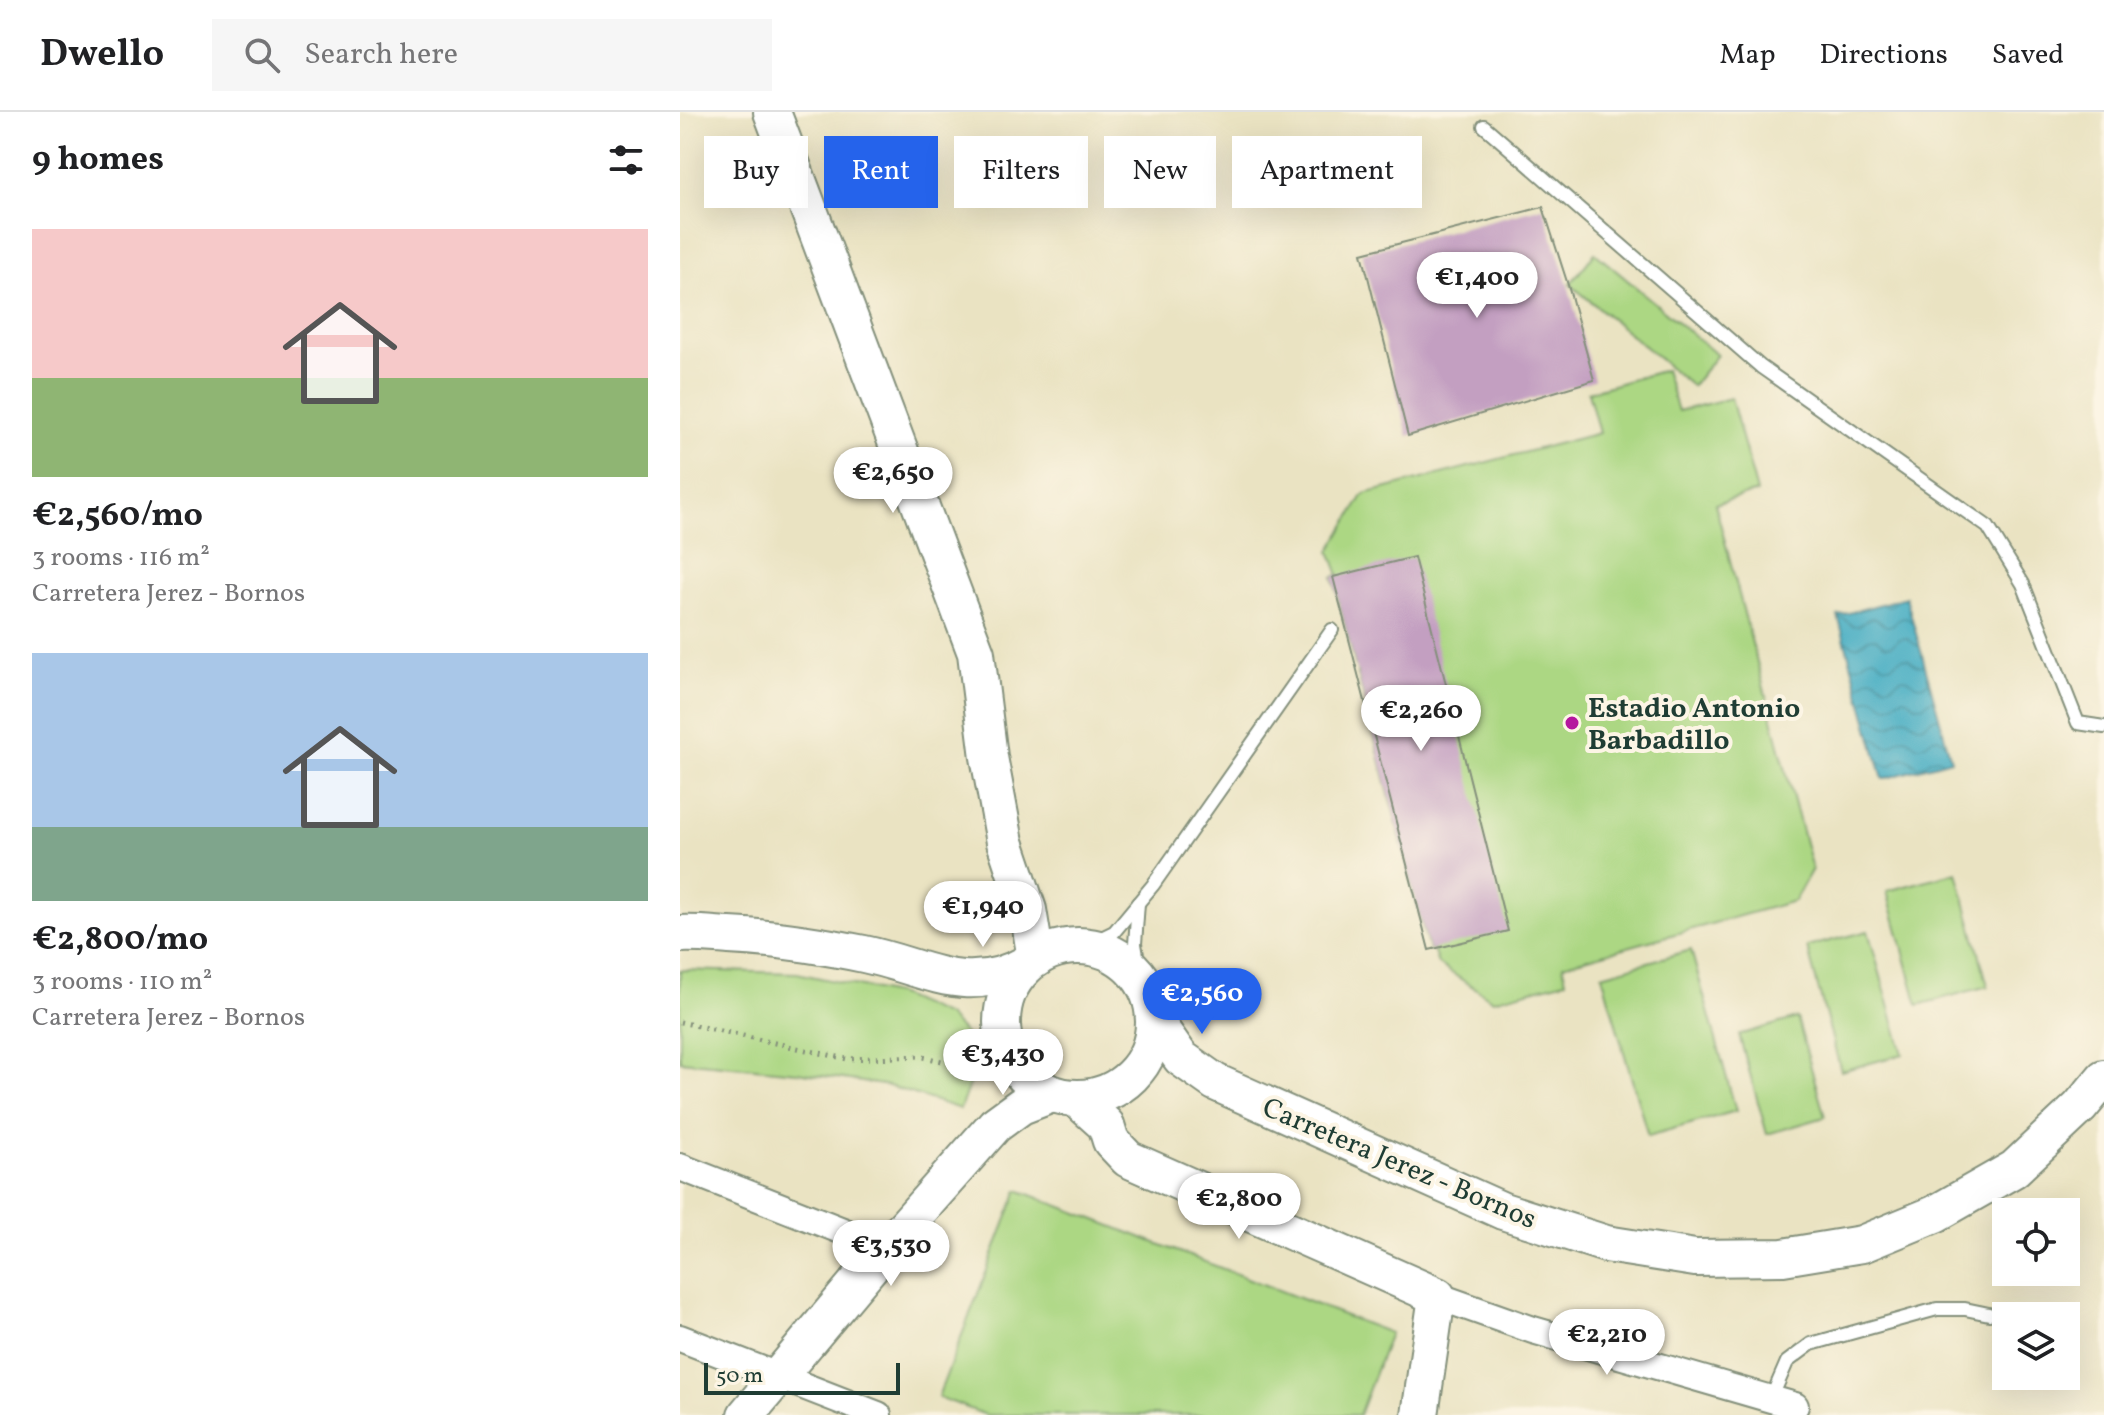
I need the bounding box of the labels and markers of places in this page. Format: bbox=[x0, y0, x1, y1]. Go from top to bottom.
pin: €1,400 bbox=[1412, 252, 1542, 320]
pin: €2,650 bbox=[828, 447, 958, 515]
pin: €2,260 bbox=[1356, 685, 1486, 753]
place label: Estadio Antonio Barbadillo bbox=[1588, 690, 1800, 761]
marker: Estadio Antonio Barbadillo bbox=[1563, 714, 1581, 732]
pin: €1,940 bbox=[918, 881, 1048, 949]
pin: €2,560 bbox=[1137, 968, 1267, 1036]
pin: €3,430 bbox=[938, 1029, 1068, 1097]
pin: €2,800 bbox=[1174, 1173, 1304, 1241]
pin: €3,530 bbox=[826, 1220, 956, 1288]
pin: €2,210 bbox=[1542, 1309, 1672, 1377]

